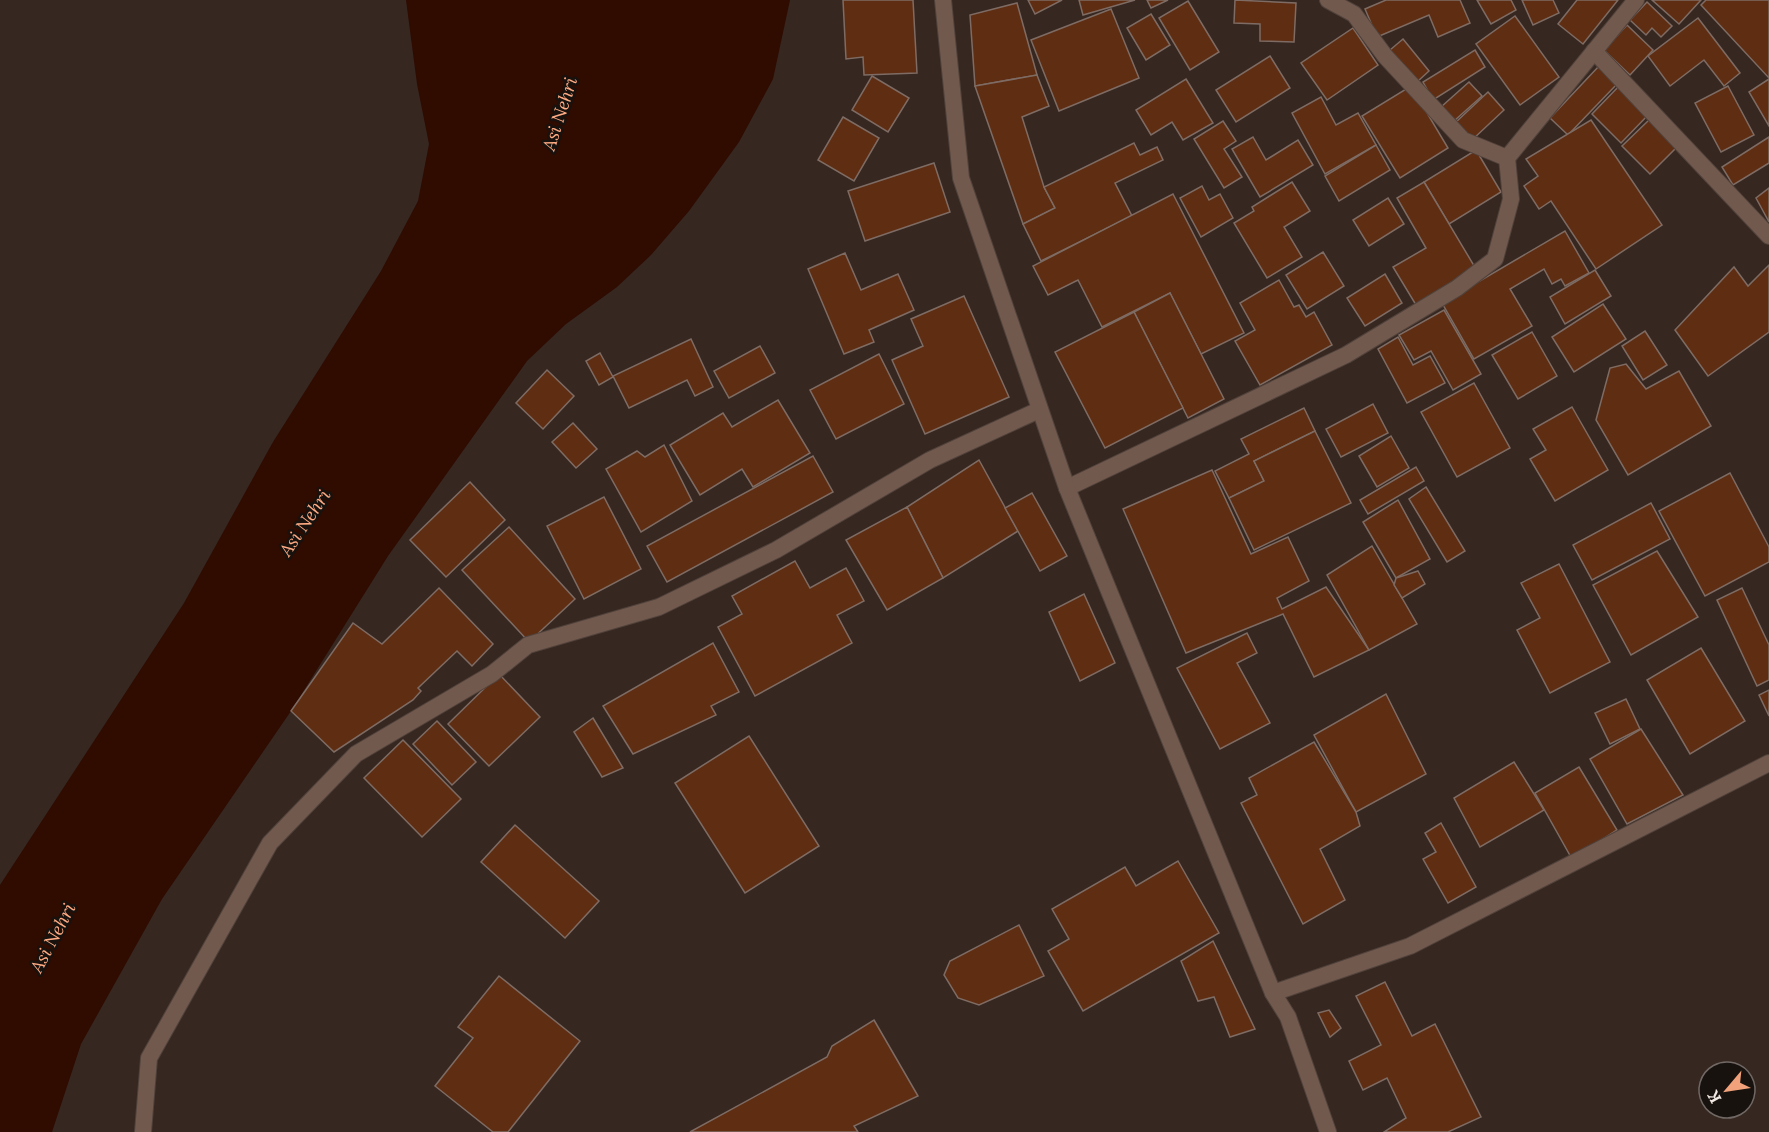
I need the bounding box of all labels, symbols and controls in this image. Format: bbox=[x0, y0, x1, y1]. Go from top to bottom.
water label: Asi Nehri bbox=[537, 74, 582, 154]
water label: Asi Nehri bbox=[273, 485, 335, 561]
water label: Asi Nehri bbox=[24, 899, 81, 978]
north arrow bbox=[1697, 1060, 1757, 1120]
text: K bbox=[1702, 1087, 1725, 1107]

